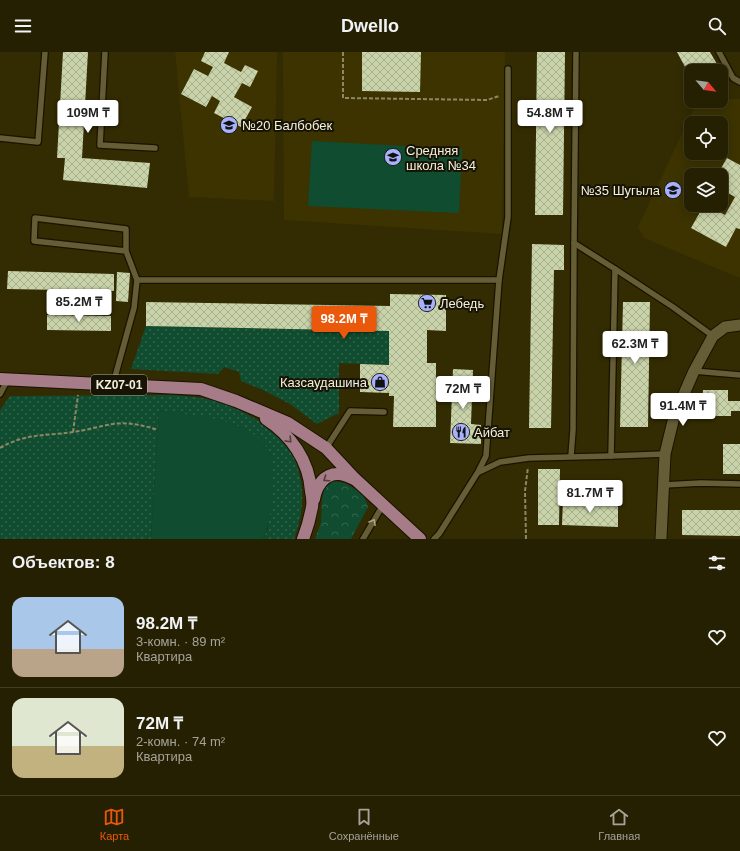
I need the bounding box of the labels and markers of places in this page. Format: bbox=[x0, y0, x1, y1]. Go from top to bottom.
pin: 109M ₸ bbox=[55, 100, 121, 134]
pin: 54.8M ₸ bbox=[513, 100, 587, 134]
school or university icon: №20 Балбобек bbox=[219, 115, 239, 135]
place label: №20 Балбобек bbox=[242, 118, 333, 133]
place label: Средняя школа №34 bbox=[406, 143, 476, 173]
school or university icon: Средняя школа №34 bbox=[383, 147, 403, 167]
school or university icon: №35 Шугыла bbox=[663, 180, 683, 200]
place label: №35 Шугыла bbox=[581, 183, 661, 198]
pin: 85.2M ₸ bbox=[42, 289, 116, 323]
supermarket icon: Лебедь bbox=[417, 293, 437, 313]
place label: Лебедь bbox=[440, 296, 484, 311]
pin: 98.2M ₸ bbox=[307, 306, 381, 340]
pin: 62.3M ₸ bbox=[598, 331, 672, 365]
shop icon: Казсаудашина bbox=[370, 372, 390, 392]
place label: Казсаудашина bbox=[280, 375, 368, 390]
pin: 72M ₸ bbox=[435, 376, 491, 410]
pin: 91.4M ₸ bbox=[646, 393, 720, 427]
restaurant icon: Айбат bbox=[451, 422, 471, 442]
place label: Айбат bbox=[474, 425, 510, 440]
pin: 81.7M ₸ bbox=[553, 480, 627, 514]

